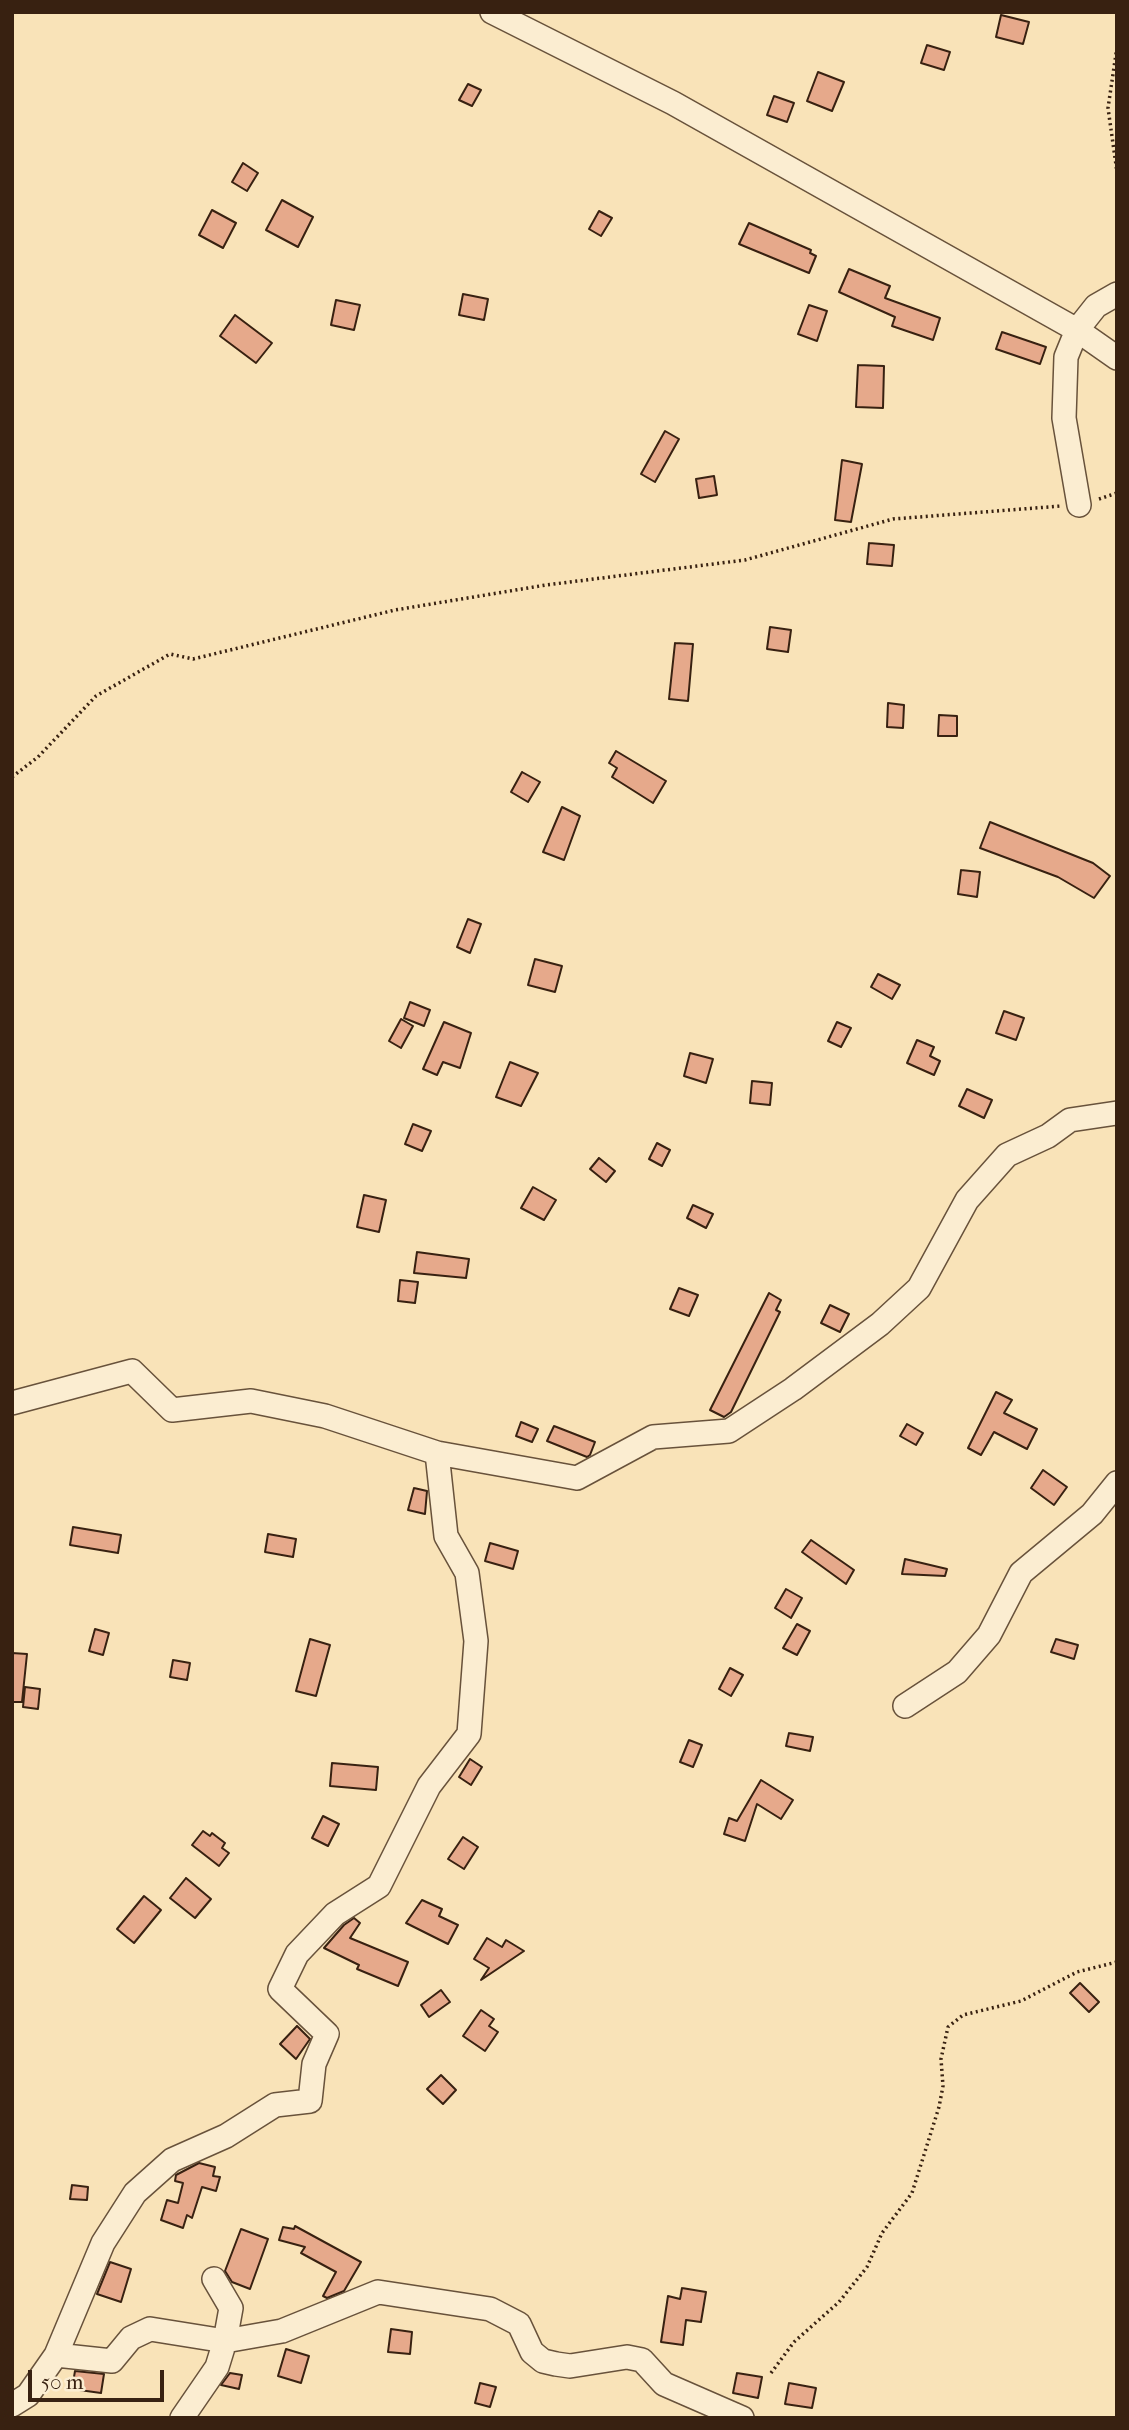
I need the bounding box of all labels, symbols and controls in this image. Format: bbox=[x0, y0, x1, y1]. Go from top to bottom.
scale bar bbox=[32, 2356, 168, 2400]
text: 50 m bbox=[41, 2370, 84, 2394]

